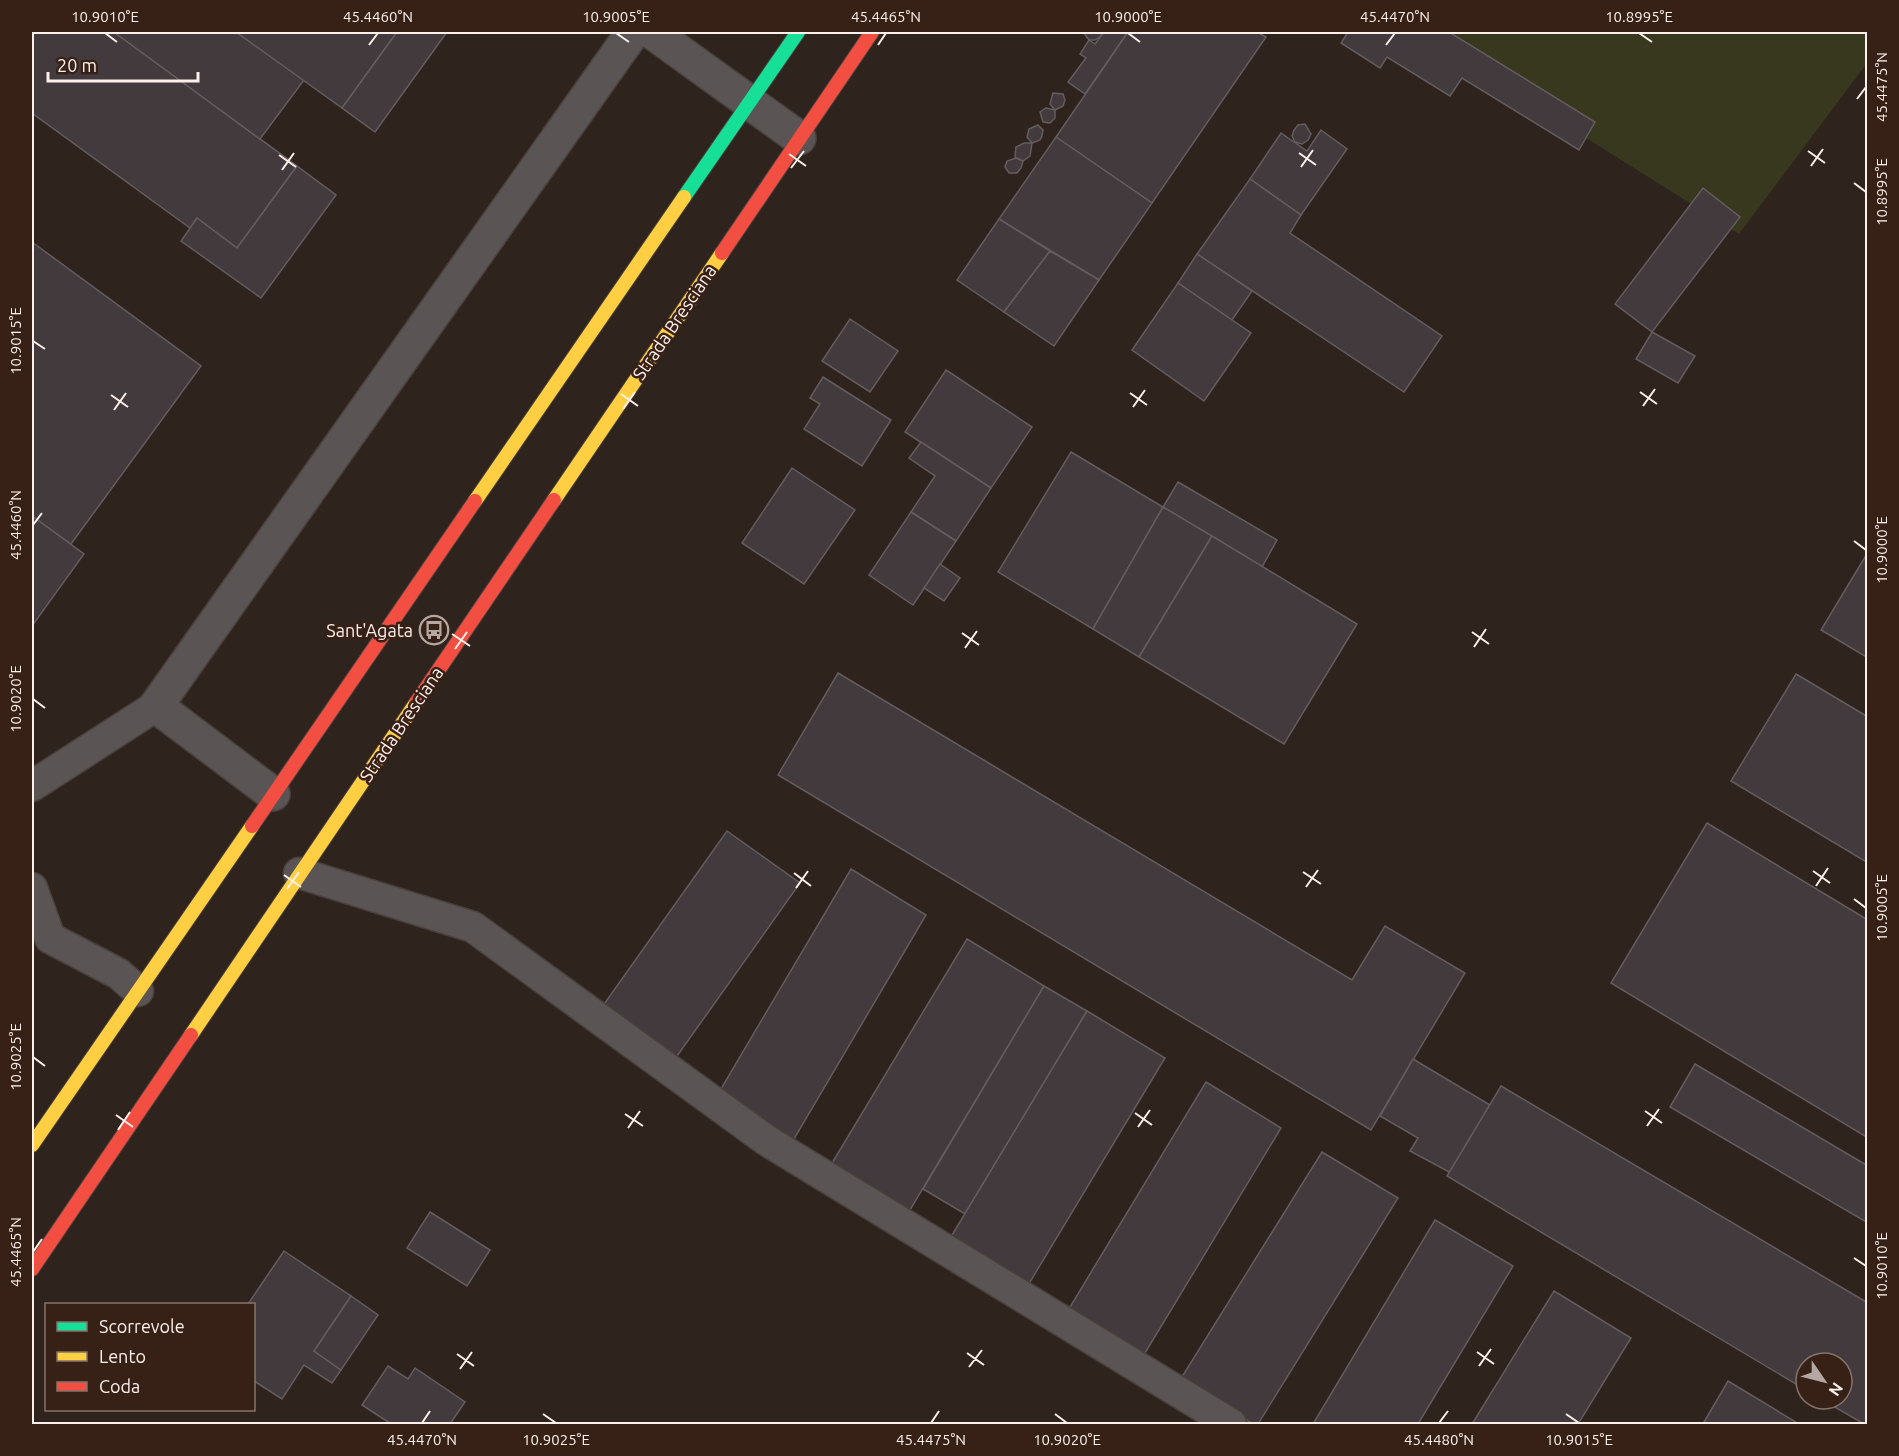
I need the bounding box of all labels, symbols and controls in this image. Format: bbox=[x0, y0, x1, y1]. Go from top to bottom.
text: 10.9010°E bbox=[71, 8, 139, 25]
text: 45.4460°N bbox=[343, 8, 413, 25]
text: 10.9005°E bbox=[582, 8, 650, 25]
text: 45.4465°N bbox=[851, 8, 921, 25]
text: 10.9000°E bbox=[1094, 8, 1162, 25]
text: 45.4470°N bbox=[1360, 8, 1430, 25]
text: 10.8995°E bbox=[1605, 8, 1673, 25]
scale bar bbox=[48, 45, 198, 83]
text: 45.4475°N bbox=[1873, 52, 1890, 122]
text: 20 m bbox=[57, 55, 97, 75]
text: 10.8995°E bbox=[1873, 158, 1890, 226]
street label: Strada Bresciana bbox=[628, 261, 720, 383]
text: 10.9015°E bbox=[7, 307, 24, 375]
text: 45.4460°N bbox=[7, 490, 24, 560]
text: 10.9000°E bbox=[1873, 516, 1890, 584]
bus stop icon: Sant'Agata bbox=[418, 614, 450, 646]
place label: Sant'Agata bbox=[326, 620, 413, 640]
street label: Strada Bresciana bbox=[355, 663, 447, 785]
text: 10.9020°E bbox=[7, 665, 24, 733]
text: 10.9005°E bbox=[1873, 874, 1890, 942]
text: 10.9025°E bbox=[7, 1023, 24, 1091]
text: 45.4465°N bbox=[7, 1217, 24, 1287]
text: 10.9010°E bbox=[1873, 1232, 1890, 1300]
legend bbox=[45, 1303, 255, 1411]
text: Scorrevole bbox=[99, 1316, 185, 1336]
text: Lento bbox=[99, 1346, 146, 1366]
north arrow bbox=[1794, 1351, 1854, 1411]
text: Coda bbox=[99, 1376, 140, 1396]
text: N bbox=[1825, 1380, 1847, 1400]
text: 45.4470°N bbox=[387, 1431, 457, 1448]
text: 10.9025°E bbox=[522, 1431, 590, 1448]
text: 45.4475°N bbox=[896, 1431, 966, 1448]
text: 10.9020°E bbox=[1033, 1431, 1101, 1448]
text: 45.4480°N bbox=[1404, 1431, 1474, 1448]
text: 10.9015°E bbox=[1545, 1431, 1613, 1448]

